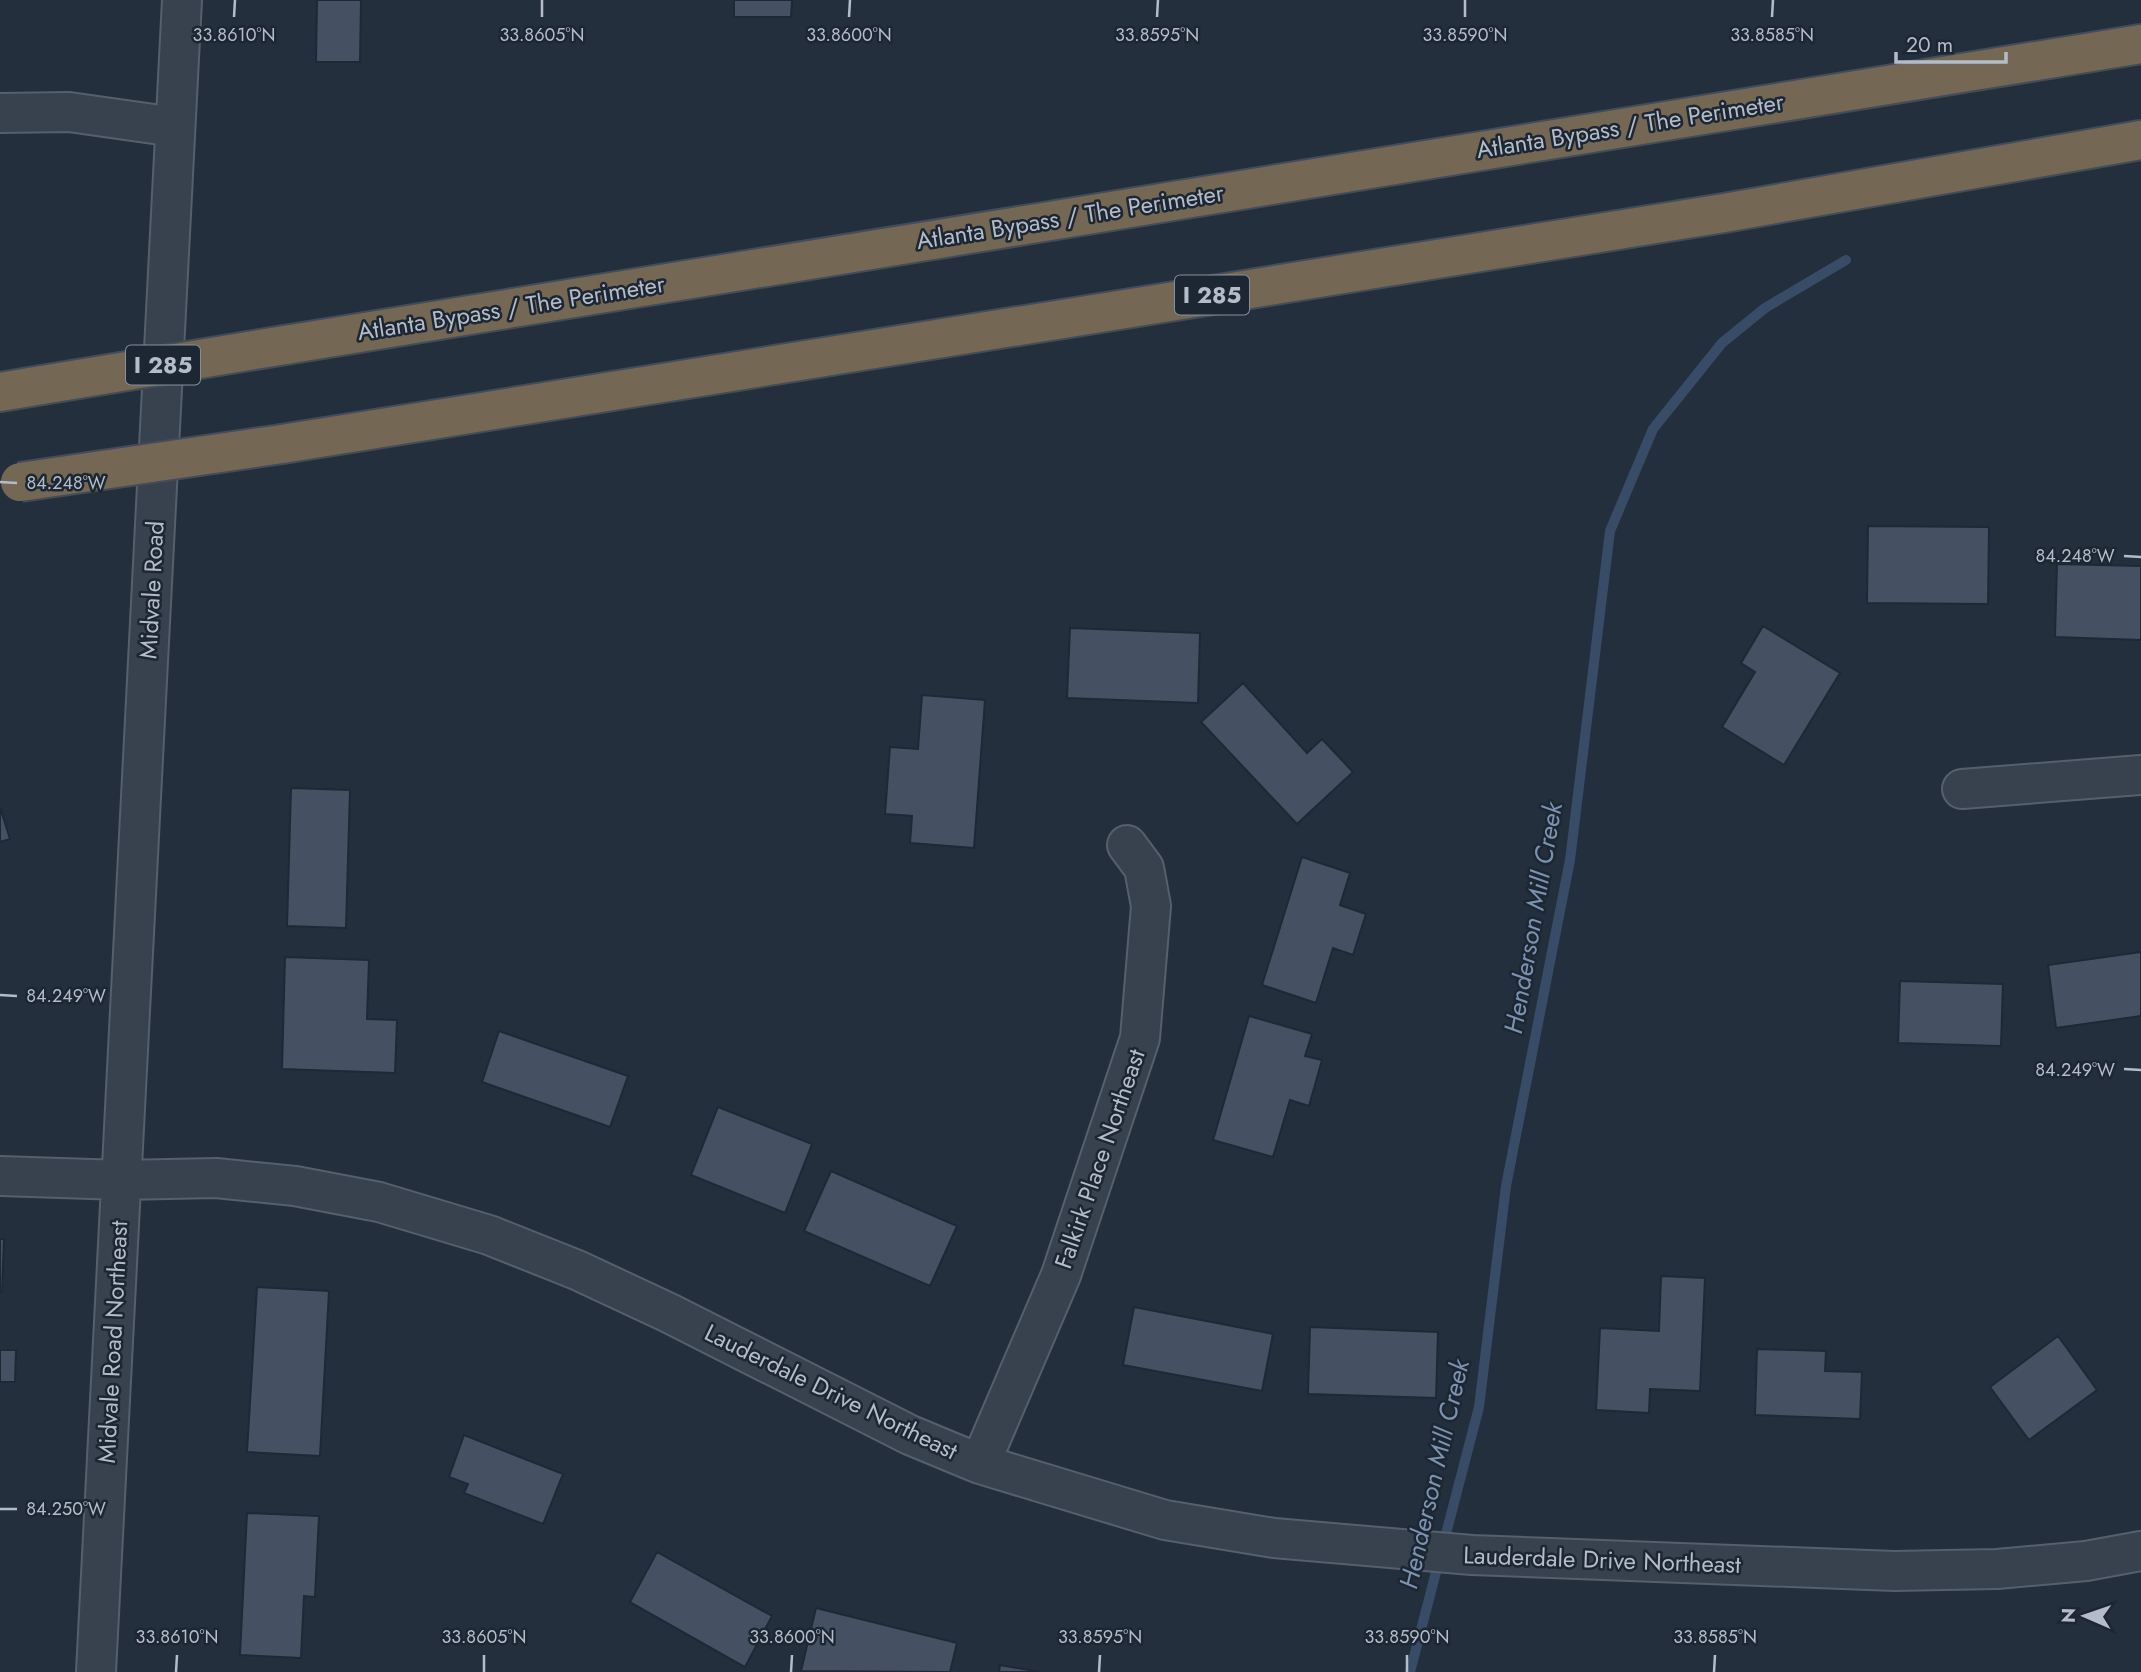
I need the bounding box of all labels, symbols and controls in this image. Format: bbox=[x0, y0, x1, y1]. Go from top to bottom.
scale bar bbox=[1896, 21, 2006, 65]
text: 33.8610°N bbox=[193, 22, 275, 48]
text: 33.8605°N bbox=[500, 22, 584, 48]
text: 33.8600°N bbox=[806, 22, 892, 48]
text: 33.8595°N bbox=[1115, 22, 1199, 48]
text: 33.8590°N bbox=[1423, 22, 1507, 48]
text: 33.8585°N bbox=[1730, 22, 1814, 48]
text: 20 m bbox=[1906, 30, 1953, 60]
street label: Atlanta Bypass / The Perimeter bbox=[1474, 84, 1787, 167]
street label: Atlanta Bypass / The Perimeter bbox=[914, 175, 1227, 258]
street label: Atlanta Bypass / The Perimeter bbox=[355, 266, 668, 349]
road number: I 285 bbox=[1175, 276, 1249, 314]
road number: I 285 bbox=[126, 346, 200, 384]
text: 84.248°W bbox=[26, 470, 106, 496]
street label: Midvale Road bbox=[130, 520, 173, 660]
text: 84.248°W bbox=[2035, 543, 2115, 569]
water label: Henderson Mill Creek bbox=[1494, 797, 1572, 1037]
text: 84.249°W bbox=[26, 983, 106, 1009]
street label: Falkirk Place Northeast bbox=[1046, 1044, 1154, 1273]
text: 84.249°W bbox=[2035, 1057, 2115, 1083]
street label: Midvale Road Northeast bbox=[89, 1219, 136, 1464]
street label: Lauderdale Drive Northeast bbox=[699, 1315, 964, 1468]
water label: Henderson Mill Creek bbox=[1389, 1354, 1479, 1592]
text: 84.250°W bbox=[26, 1496, 106, 1522]
street label: Lauderdale Drive Northeast bbox=[1463, 1537, 1742, 1582]
north arrow bbox=[2050, 1581, 2120, 1651]
text: N bbox=[2055, 1607, 2082, 1623]
text: 33.8610°N bbox=[136, 1624, 218, 1650]
text: 33.8605°N bbox=[442, 1624, 526, 1650]
text: 33.8600°N bbox=[749, 1624, 835, 1650]
text: 33.8595°N bbox=[1058, 1624, 1142, 1650]
text: 33.8590°N bbox=[1365, 1624, 1449, 1650]
text: 33.8585°N bbox=[1673, 1624, 1757, 1650]

